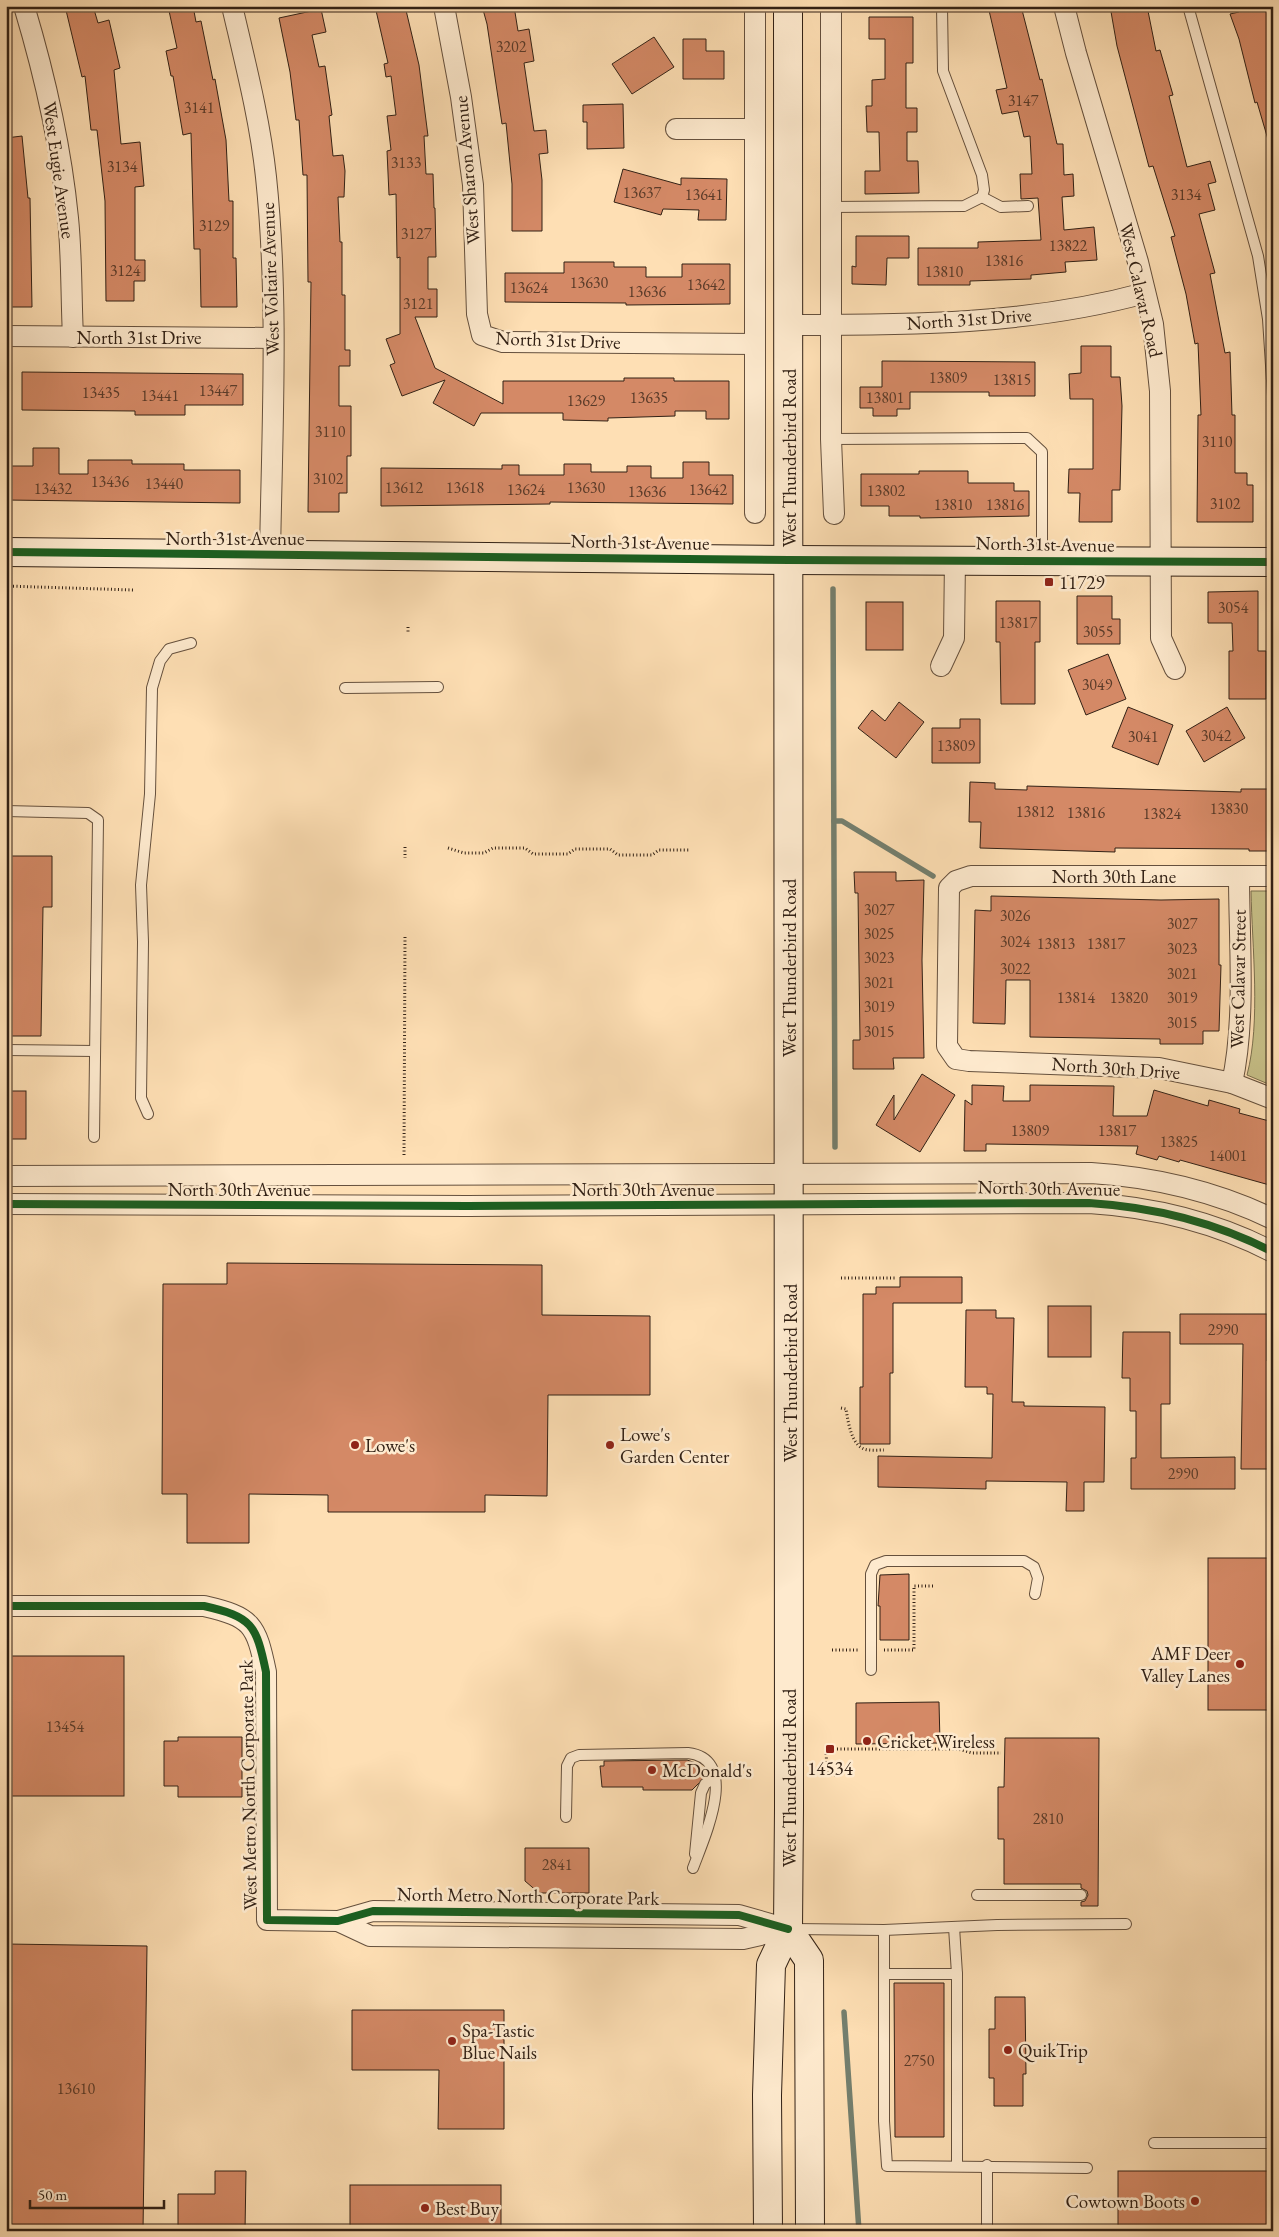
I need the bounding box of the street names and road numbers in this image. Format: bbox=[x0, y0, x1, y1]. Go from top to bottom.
street label: West Sharon Avenue bbox=[448, 95, 486, 245]
street label: West Eugie Avenue bbox=[37, 100, 81, 240]
street label: West Voltaire Avenue bbox=[255, 202, 285, 356]
street label: West Calavar Road bbox=[1113, 220, 1169, 360]
street label: North 31st Drive bbox=[906, 302, 1032, 336]
street label: North 31st Drive bbox=[76, 325, 202, 350]
street label: North 31st Drive bbox=[495, 325, 621, 355]
street label: West Thunderbird Road bbox=[777, 368, 802, 547]
street label: North 31st Avenue bbox=[165, 526, 305, 551]
street label: North 31st Avenue bbox=[570, 528, 710, 556]
street label: North 31st Avenue bbox=[975, 530, 1115, 558]
street label: North 30th Lane bbox=[1052, 864, 1176, 889]
street label: West Thunderbird Road bbox=[777, 878, 802, 1057]
street label: West Calavar Street bbox=[1224, 909, 1252, 1049]
street label: North 30th Drive bbox=[1051, 1051, 1181, 1085]
street label: North 30th Avenue bbox=[977, 1174, 1121, 1202]
street label: North 30th Avenue bbox=[168, 1177, 310, 1202]
street label: North 30th Avenue bbox=[572, 1177, 714, 1202]
street label: West Thunderbird Road bbox=[778, 1283, 803, 1462]
street label: West Metro North Corporate Park bbox=[233, 1658, 263, 1911]
street label: West Thunderbird Road bbox=[777, 1688, 802, 1867]
street label: North Metro North Corporate Park bbox=[397, 1881, 660, 1911]

